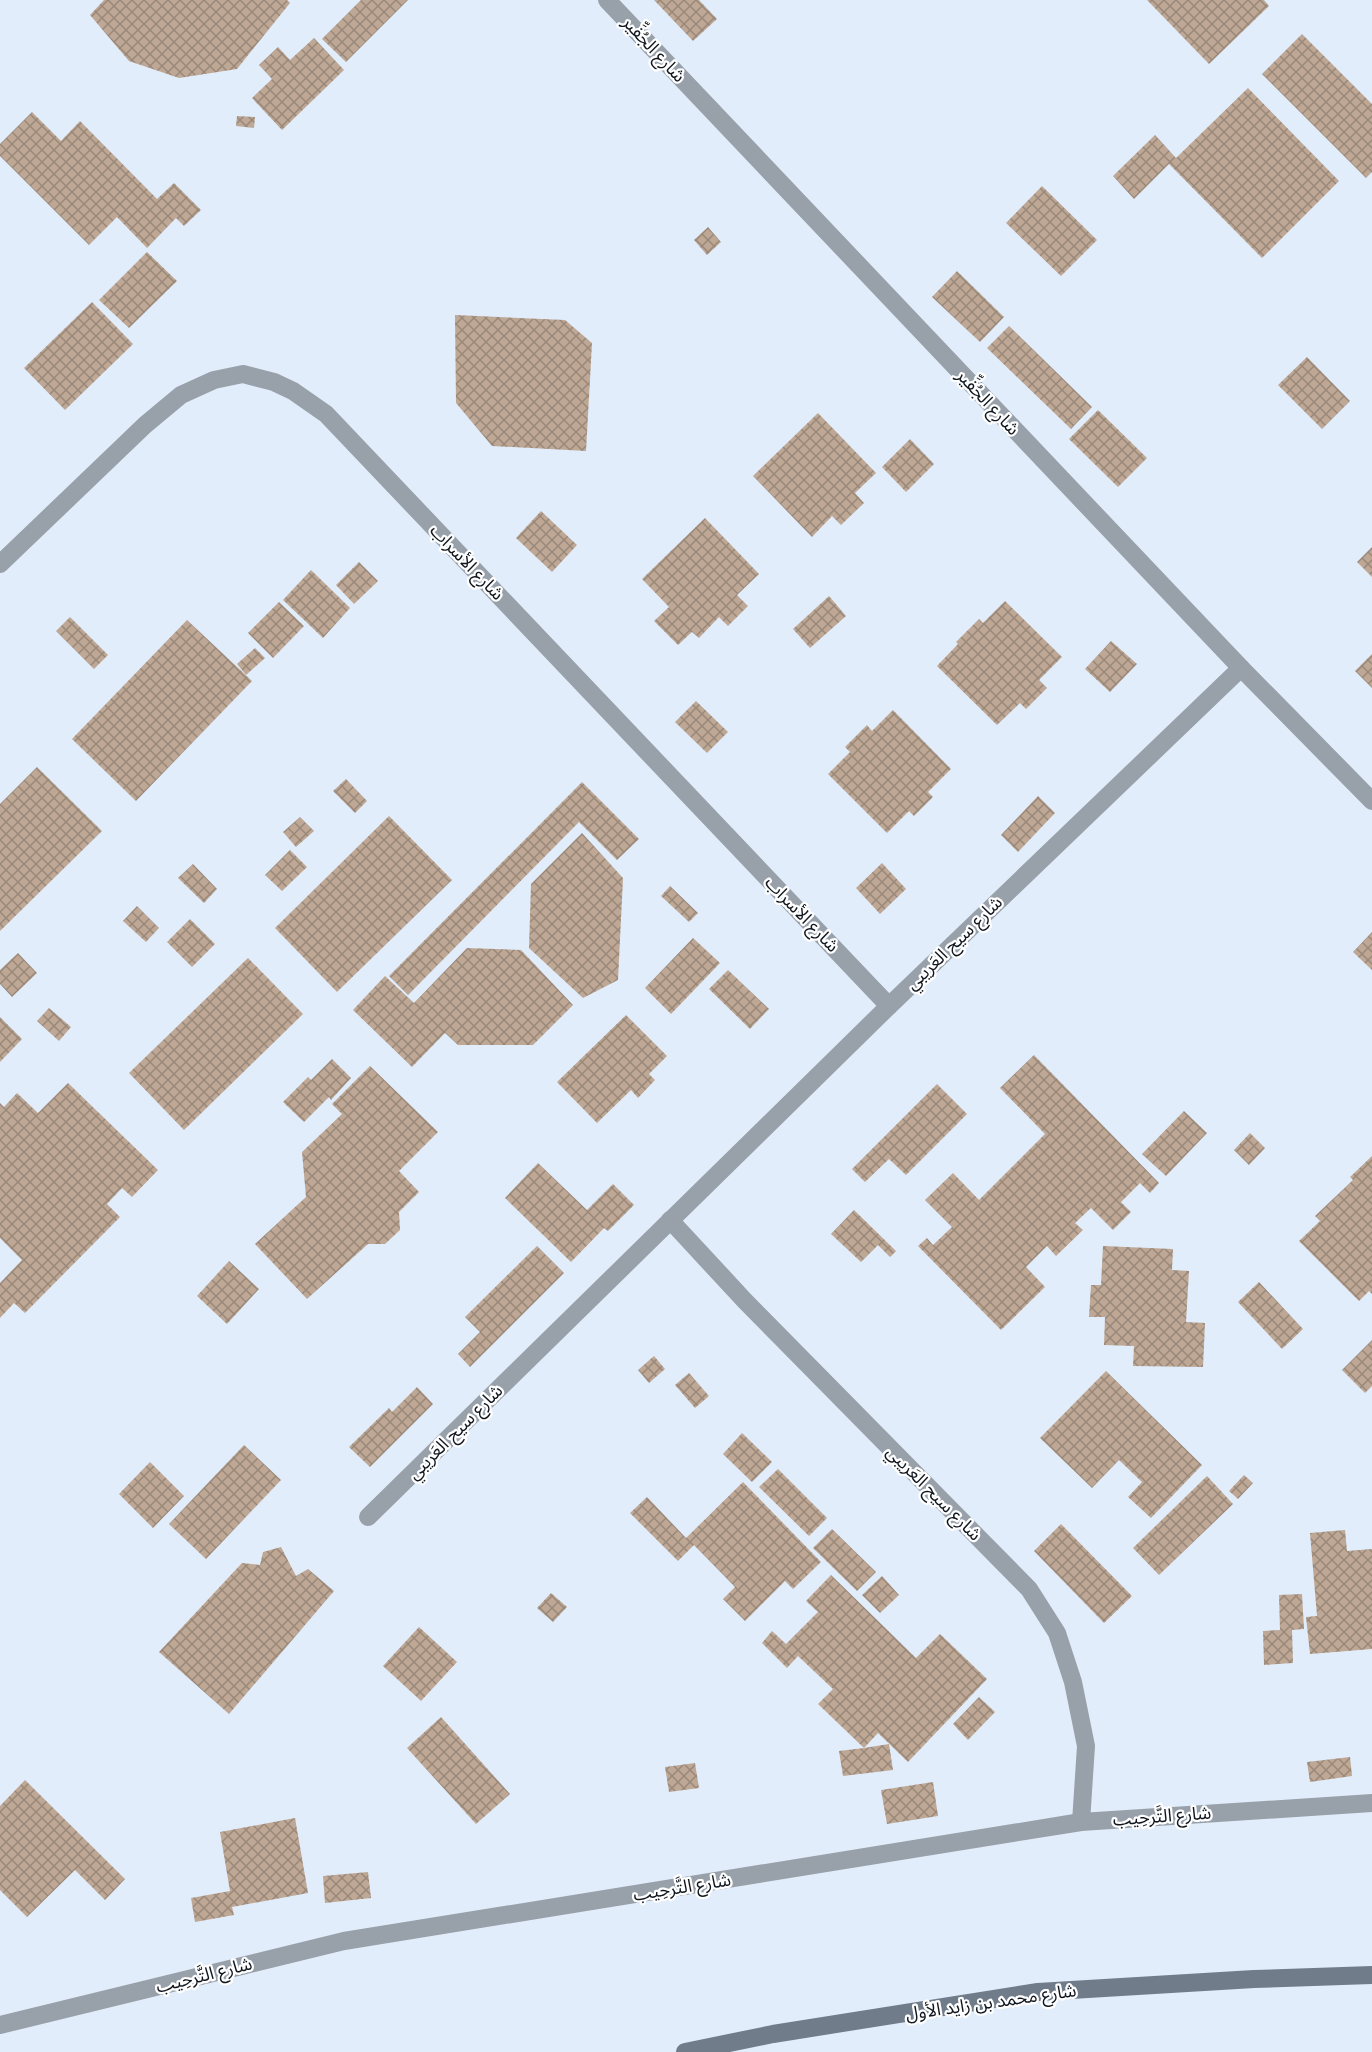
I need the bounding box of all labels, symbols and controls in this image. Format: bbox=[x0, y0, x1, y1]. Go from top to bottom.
street label: شارع الجُفِّير bbox=[615, 8, 693, 89]
street label: شارع الجُفِّير bbox=[949, 361, 1027, 442]
street label: شارع الأسراب bbox=[423, 518, 510, 607]
street label: شارع الأسراب bbox=[758, 870, 845, 959]
street label: شارع سيح العَريبي bbox=[900, 890, 1009, 997]
street label: شارع سيح العَريبي bbox=[401, 1378, 509, 1486]
street label: شارع سيح العَريبي bbox=[880, 1439, 988, 1547]
street label: شارع التَّرحِيب bbox=[1112, 1800, 1212, 1833]
street label: شارع التَّرحِيب bbox=[631, 1866, 733, 1909]
street label: شارع التَّرحِيب bbox=[153, 1950, 255, 2001]
street label: شارع محمد بن زايد الأول bbox=[904, 1977, 1078, 2028]

